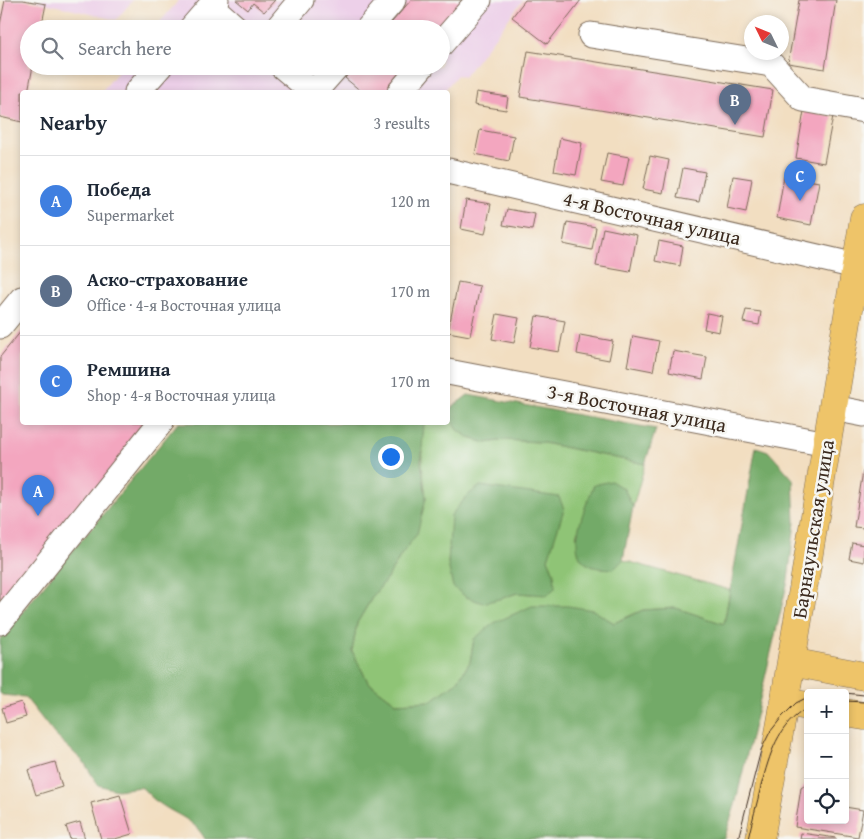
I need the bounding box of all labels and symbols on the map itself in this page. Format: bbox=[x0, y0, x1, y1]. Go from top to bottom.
north arrow bbox=[744, 15, 789, 60]
pin: B bbox=[719, 84, 751, 125]
pin: C bbox=[784, 160, 816, 201]
street label: 4-я Восточная улица bbox=[560, 183, 744, 252]
street label: 3-я Восточная улица bbox=[545, 376, 729, 439]
street label: Барнаульская улица bbox=[784, 437, 841, 620]
your location bbox=[378, 444, 404, 470]
pin: A bbox=[22, 475, 54, 516]

